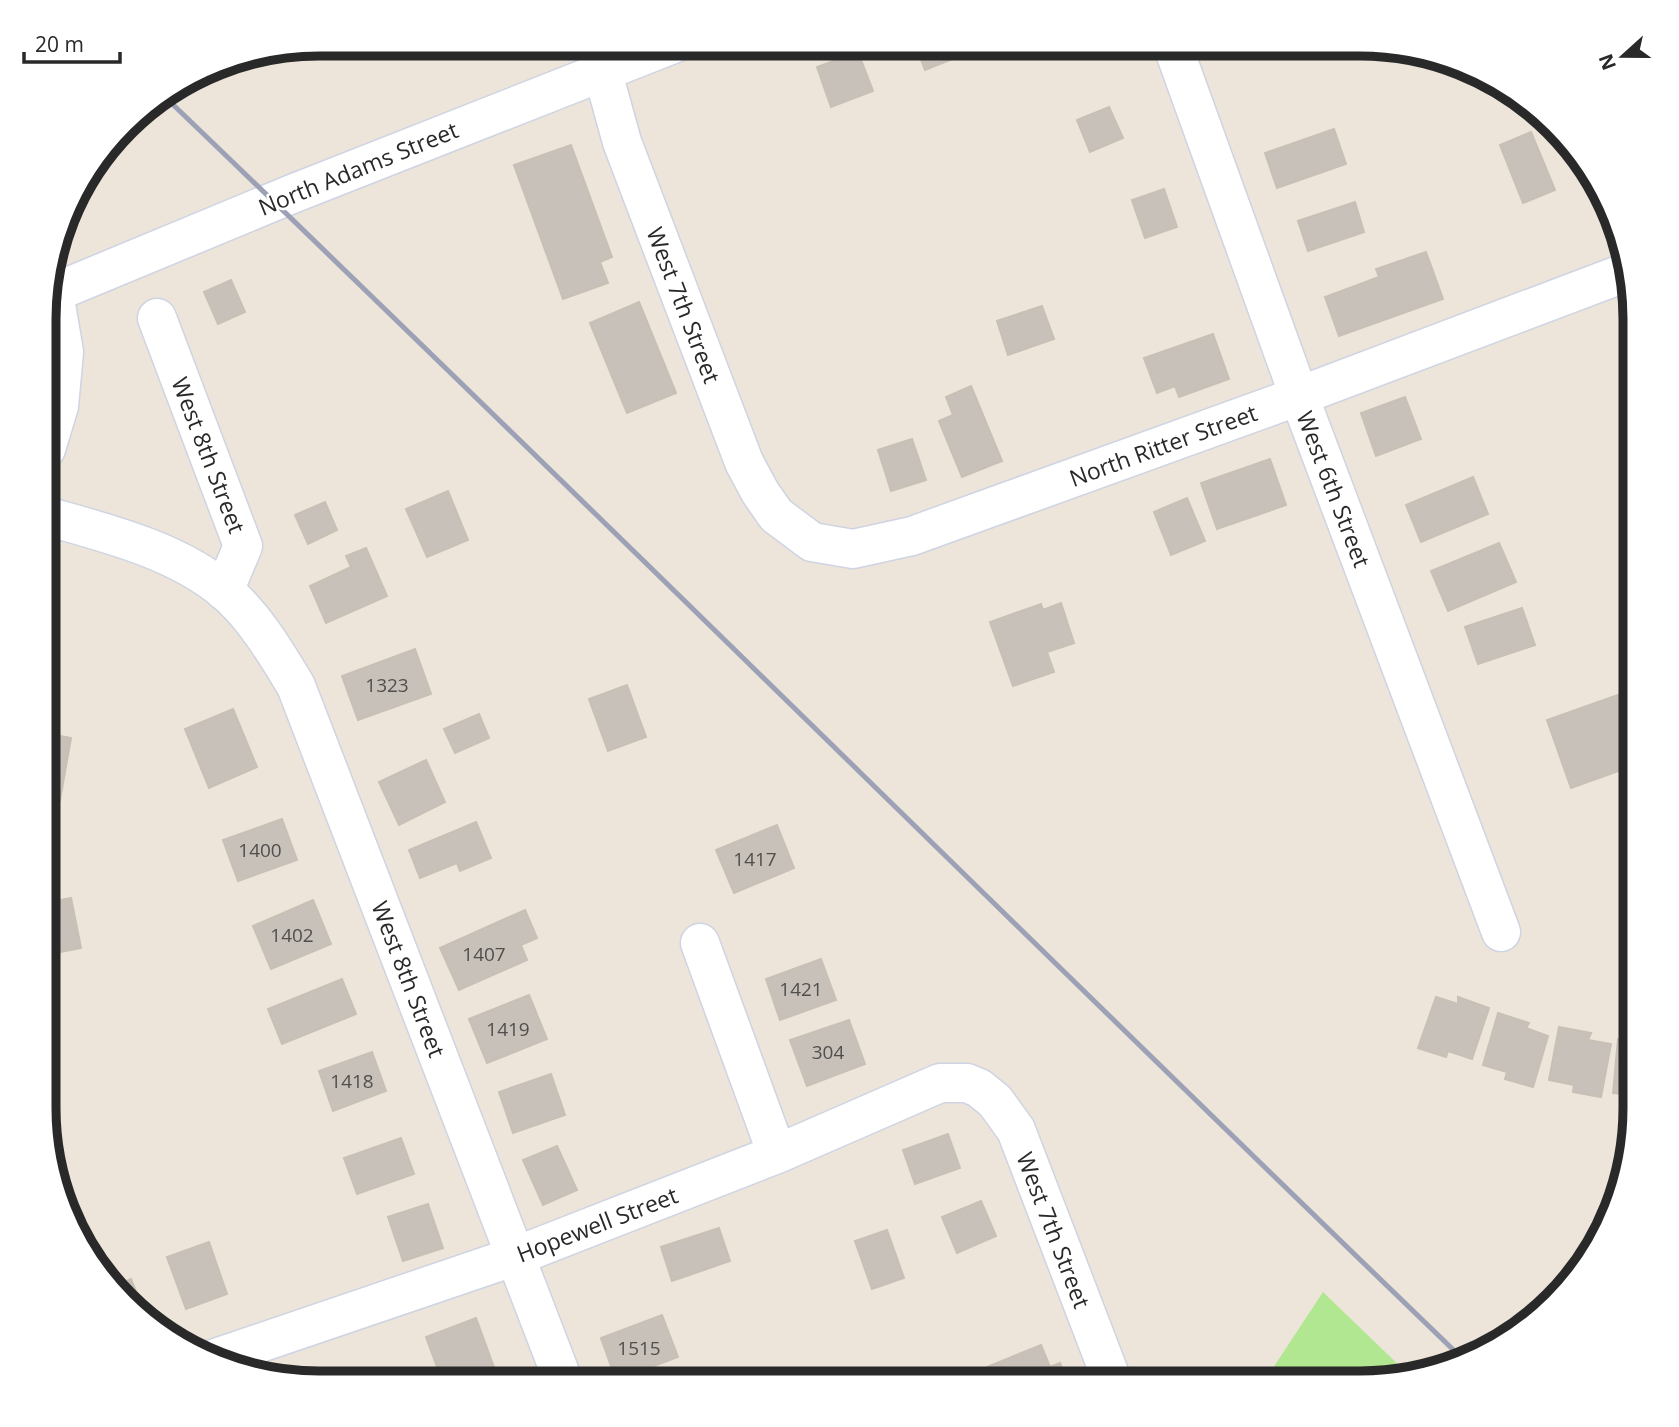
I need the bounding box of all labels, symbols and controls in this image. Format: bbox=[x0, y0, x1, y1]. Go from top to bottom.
scale bar bbox=[24, 21, 121, 65]
north arrow bbox=[1588, 21, 1658, 91]
text: 20 m bbox=[35, 30, 84, 58]
text: N bbox=[1592, 50, 1622, 74]
street label: North Adams Street bbox=[253, 113, 463, 223]
street label: West 7th Street bbox=[640, 222, 728, 388]
street label: West 8th Street bbox=[165, 372, 253, 538]
street label: North Ritter Street bbox=[1065, 396, 1261, 494]
street label: West 6th Street bbox=[1290, 406, 1378, 572]
house number: 1323 bbox=[365, 672, 409, 698]
house number: 1400 bbox=[238, 837, 282, 863]
house number: 1417 bbox=[733, 846, 777, 872]
street label: West 8th Street bbox=[365, 896, 453, 1062]
house number: 1402 bbox=[270, 922, 314, 948]
house number: 1407 bbox=[462, 941, 506, 967]
house number: 1421 bbox=[779, 976, 823, 1002]
house number: 1419 bbox=[486, 1016, 530, 1042]
house number: 304 bbox=[812, 1039, 844, 1065]
house number: 1418 bbox=[330, 1068, 374, 1094]
street label: West 7th Street bbox=[1010, 1147, 1098, 1313]
street label: Hopewell Street bbox=[512, 1179, 682, 1269]
house number: 1515 bbox=[617, 1335, 661, 1361]

